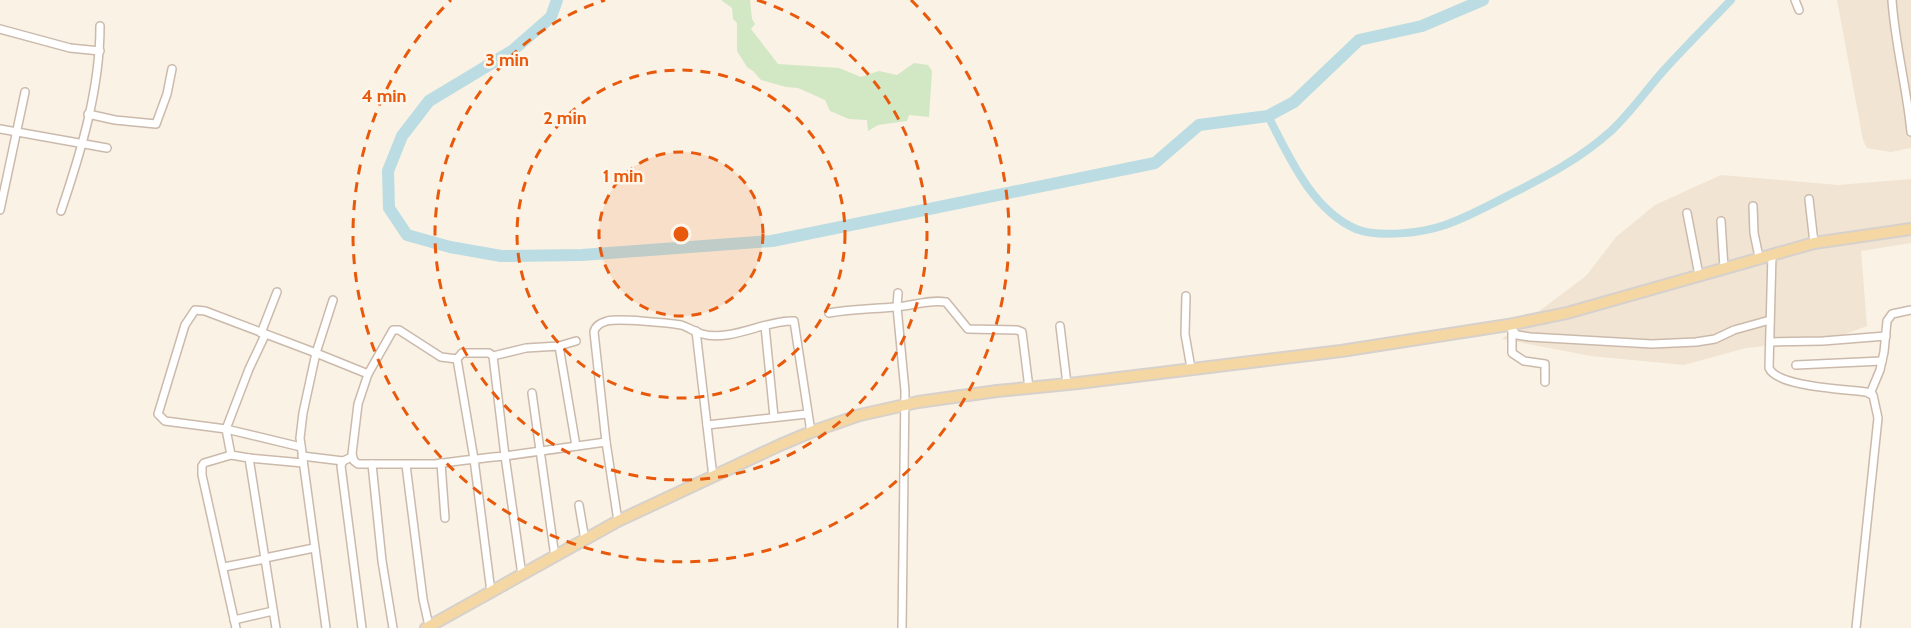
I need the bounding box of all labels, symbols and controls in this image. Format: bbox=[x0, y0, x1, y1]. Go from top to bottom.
text: 3 min bbox=[485, 49, 529, 71]
text: 4 min bbox=[361, 85, 407, 107]
text: 2 min bbox=[543, 107, 587, 129]
text: 1 min bbox=[603, 165, 643, 187]
centre of rings bbox=[671, 224, 691, 244]

